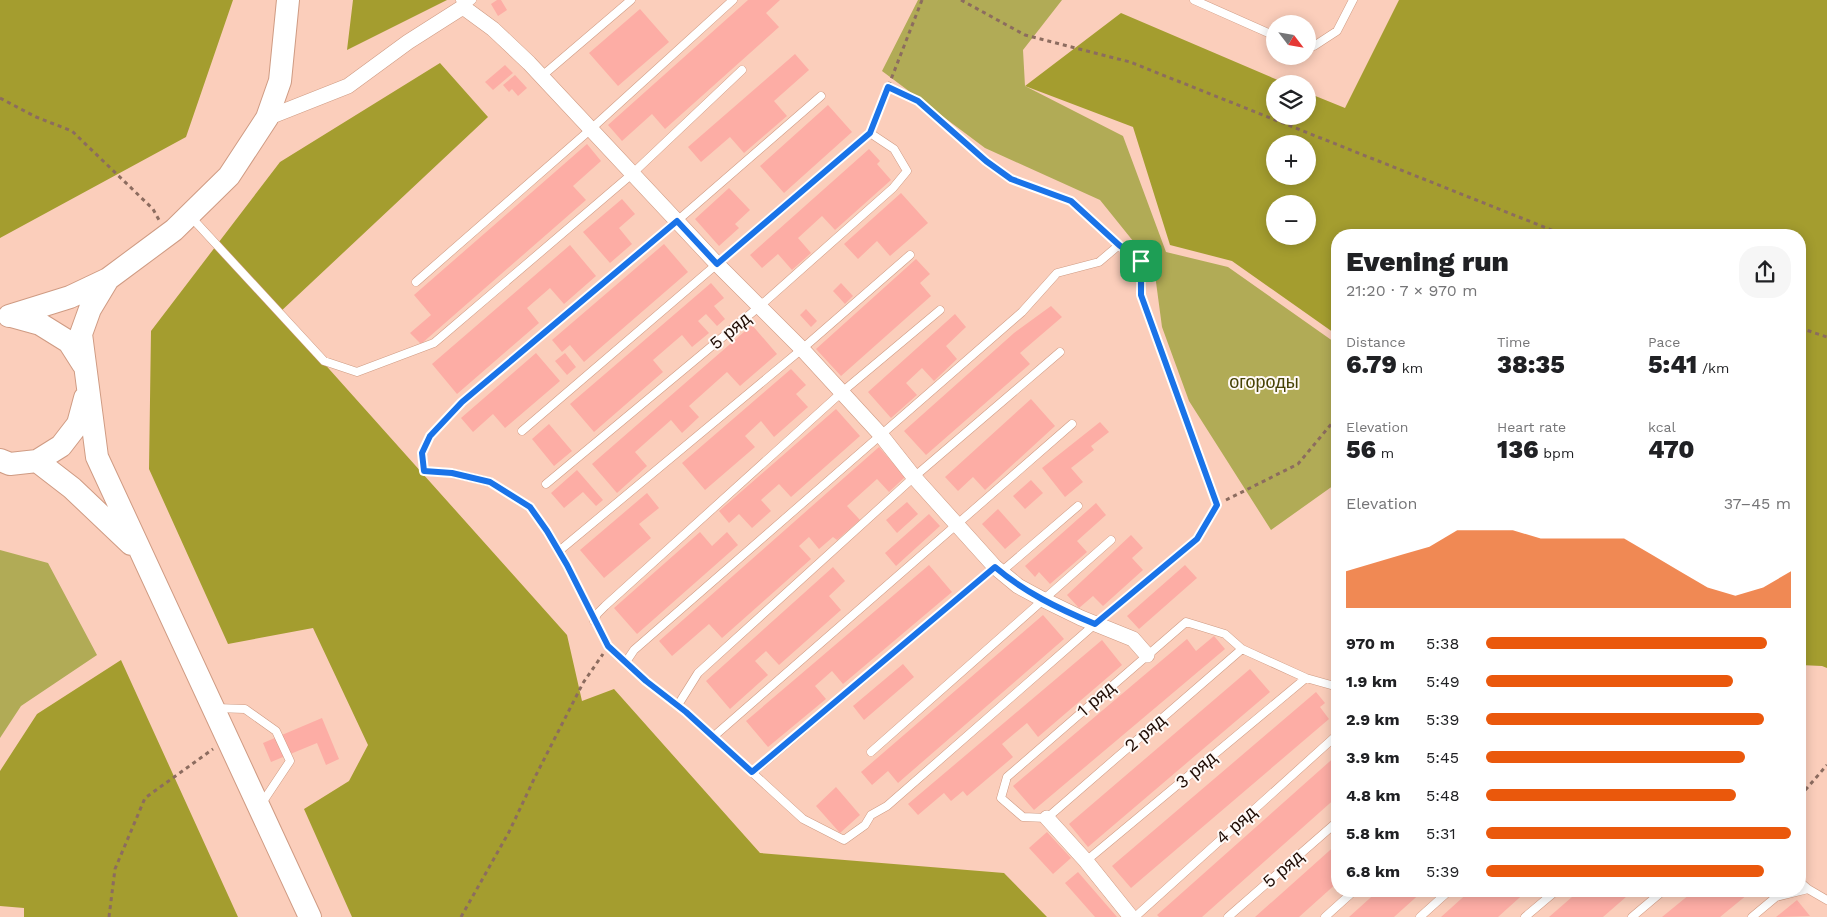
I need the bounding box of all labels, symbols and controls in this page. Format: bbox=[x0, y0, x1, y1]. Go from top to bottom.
north arrow bbox=[1266, 15, 1316, 65]
map controls bbox=[1266, 15, 1316, 245]
button: layers bbox=[1266, 75, 1316, 125]
button: + bbox=[1266, 135, 1316, 185]
button: − bbox=[1266, 195, 1316, 245]
pin bbox=[1120, 240, 1162, 282]
text: Evening run bbox=[1346, 245, 1509, 278]
button: share bbox=[1739, 246, 1791, 298]
icon: arrive bbox=[1127, 247, 1155, 275]
text: 21:20 · 7 × 970 m bbox=[1346, 281, 1477, 300]
street label: 5 ряд bbox=[705, 307, 755, 354]
text: Distance bbox=[1346, 334, 1406, 350]
text: Time bbox=[1497, 334, 1530, 350]
text: Pace bbox=[1648, 334, 1680, 350]
text: 6.79 bbox=[1346, 350, 1397, 379]
text: 38:35 bbox=[1497, 350, 1565, 379]
text: 5:41 bbox=[1648, 350, 1697, 379]
text: km bbox=[1397, 360, 1423, 376]
text: /km bbox=[1697, 360, 1729, 376]
park label: огороды bbox=[1229, 371, 1299, 392]
text: Elevation bbox=[1346, 419, 1409, 435]
text: Heart rate bbox=[1497, 419, 1566, 435]
text: kcal bbox=[1648, 419, 1676, 435]
text: 56 bbox=[1346, 435, 1376, 464]
text: 136 bbox=[1497, 435, 1539, 464]
text: 470 bbox=[1648, 435, 1694, 464]
text: m bbox=[1376, 445, 1394, 461]
text: bpm bbox=[1539, 445, 1574, 461]
text: Elevation bbox=[1346, 494, 1417, 513]
text: 37–45 m bbox=[1724, 494, 1791, 513]
text: 970 m bbox=[1346, 634, 1395, 653]
text: 5:38 bbox=[1426, 634, 1459, 653]
text: 1.9 km bbox=[1346, 672, 1397, 691]
text: 5:49 bbox=[1426, 672, 1460, 691]
street label: 1 ряд bbox=[1072, 676, 1119, 721]
street label: 2 ряд bbox=[1120, 709, 1170, 756]
text: 2.9 km bbox=[1346, 710, 1400, 729]
text: 5:39 bbox=[1426, 710, 1459, 729]
street label: 3 ряд bbox=[1171, 746, 1221, 793]
text: 3.9 km bbox=[1346, 748, 1400, 767]
text: 5:45 bbox=[1426, 748, 1459, 767]
text: 4.8 km bbox=[1346, 786, 1401, 805]
text: 5:48 bbox=[1426, 786, 1460, 805]
street label: 4 ряд bbox=[1211, 801, 1261, 848]
text: 5.8 km bbox=[1346, 824, 1400, 843]
text: 5:31 bbox=[1426, 824, 1456, 843]
street label: 5 ряд bbox=[1258, 845, 1308, 892]
text: 6.8 km bbox=[1346, 862, 1400, 881]
text: 5:39 bbox=[1426, 862, 1459, 881]

